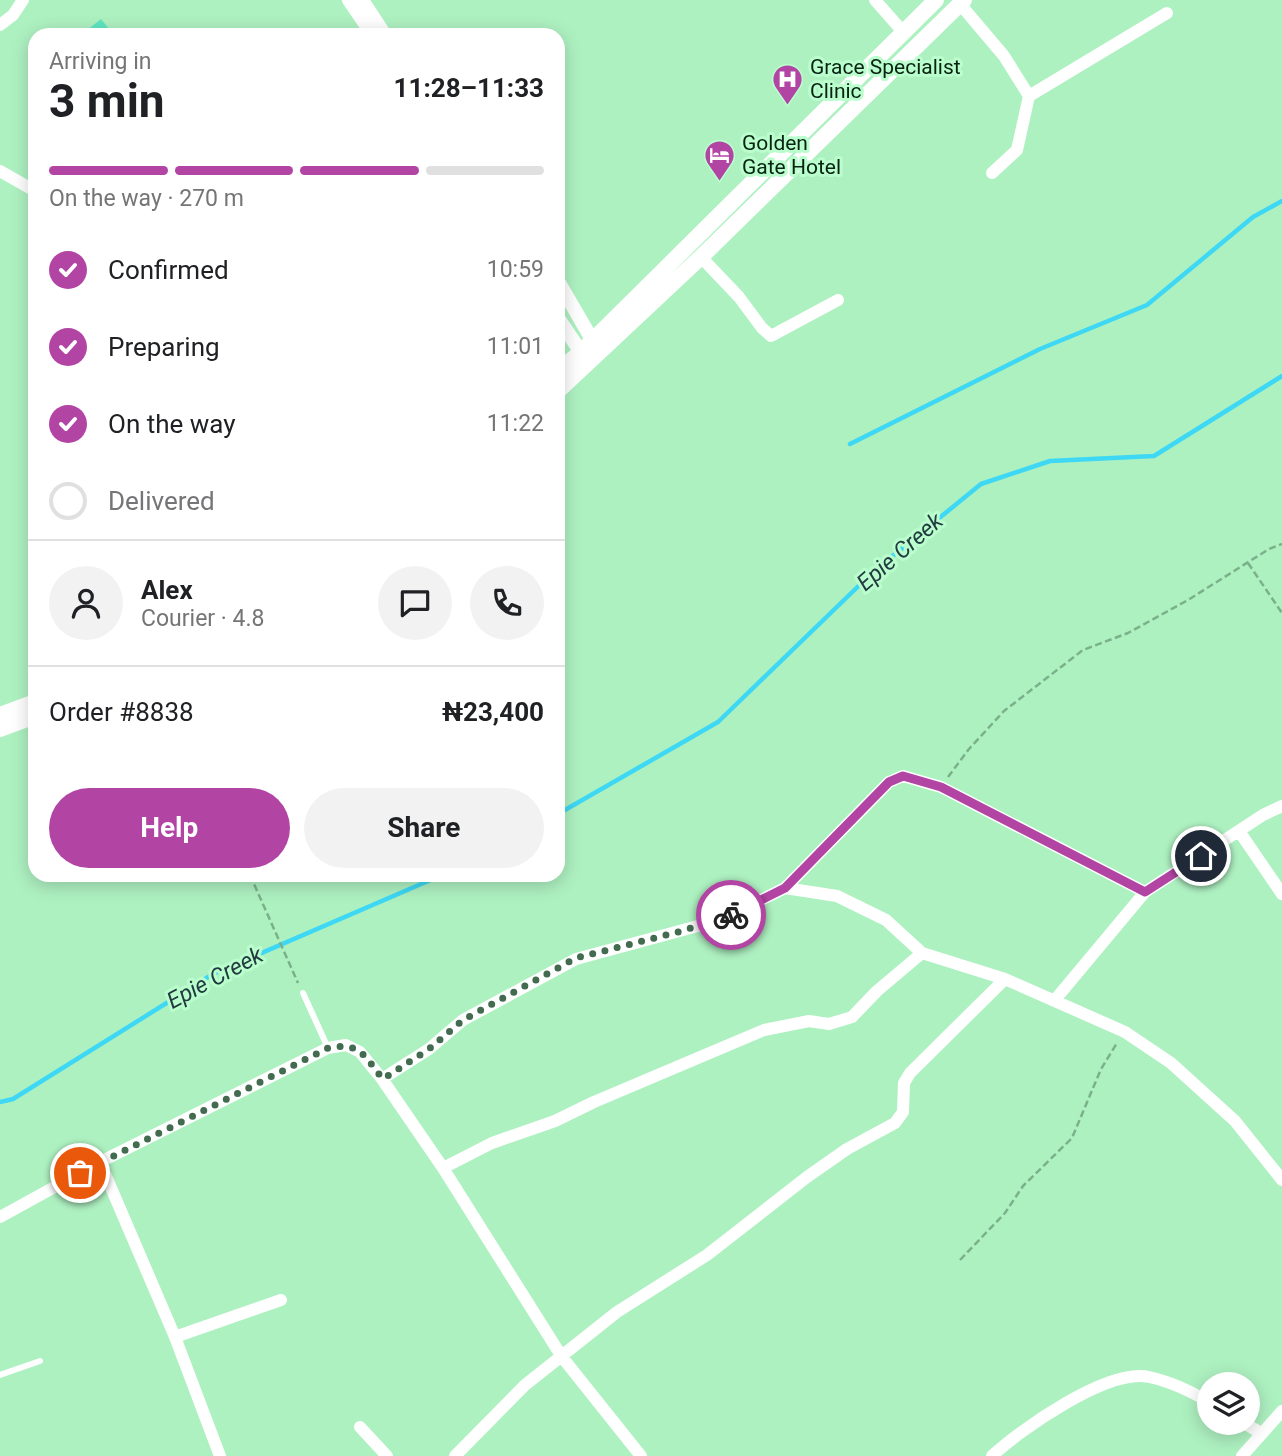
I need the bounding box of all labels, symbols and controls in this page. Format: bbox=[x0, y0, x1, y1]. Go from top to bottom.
text: Arriving in bbox=[49, 48, 152, 75]
place label: Grace Specialist Clinic bbox=[810, 55, 961, 103]
hospital icon: Grace Specialist Clinic bbox=[770, 62, 804, 106]
text: 11:28–11:33 bbox=[394, 73, 544, 103]
text: 3 min bbox=[49, 74, 165, 128]
place label: Golden Gate Hotel bbox=[742, 131, 841, 179]
hotel icon: Golden Gate Hotel bbox=[702, 138, 736, 182]
text: On the way · 270 m bbox=[49, 185, 244, 212]
icon: check bbox=[49, 251, 87, 289]
text: Confirmed bbox=[108, 255, 229, 285]
text: 10:59 bbox=[487, 256, 544, 283]
icon: check bbox=[49, 328, 87, 366]
text: Preparing bbox=[108, 332, 220, 362]
text: 11:01 bbox=[487, 333, 544, 360]
icon: check bbox=[49, 405, 87, 443]
text: On the way bbox=[108, 409, 236, 439]
text: 11:22 bbox=[487, 410, 544, 437]
text: Delivered bbox=[108, 486, 215, 516]
water label: Epie Creek bbox=[852, 507, 949, 597]
button: person bbox=[49, 566, 123, 640]
button: chat bbox=[378, 566, 452, 640]
button: phone bbox=[470, 566, 544, 640]
text: Alex bbox=[141, 575, 193, 605]
text: Courier · 4.8 bbox=[141, 605, 264, 632]
text: Order #8838 bbox=[49, 697, 194, 727]
text: ₦23,400 bbox=[442, 697, 544, 727]
button: Help bbox=[49, 788, 290, 868]
button: Share bbox=[304, 788, 544, 868]
pin bbox=[1171, 826, 1231, 886]
icon: home bbox=[1182, 837, 1220, 875]
courier bbox=[696, 880, 766, 950]
icon: bike bbox=[712, 896, 750, 934]
water label: Epie Creek bbox=[162, 941, 268, 1015]
pin bbox=[50, 1143, 110, 1203]
icon: bag bbox=[61, 1154, 99, 1192]
map controls bbox=[1197, 1372, 1260, 1435]
button: layers bbox=[1197, 1372, 1260, 1435]

